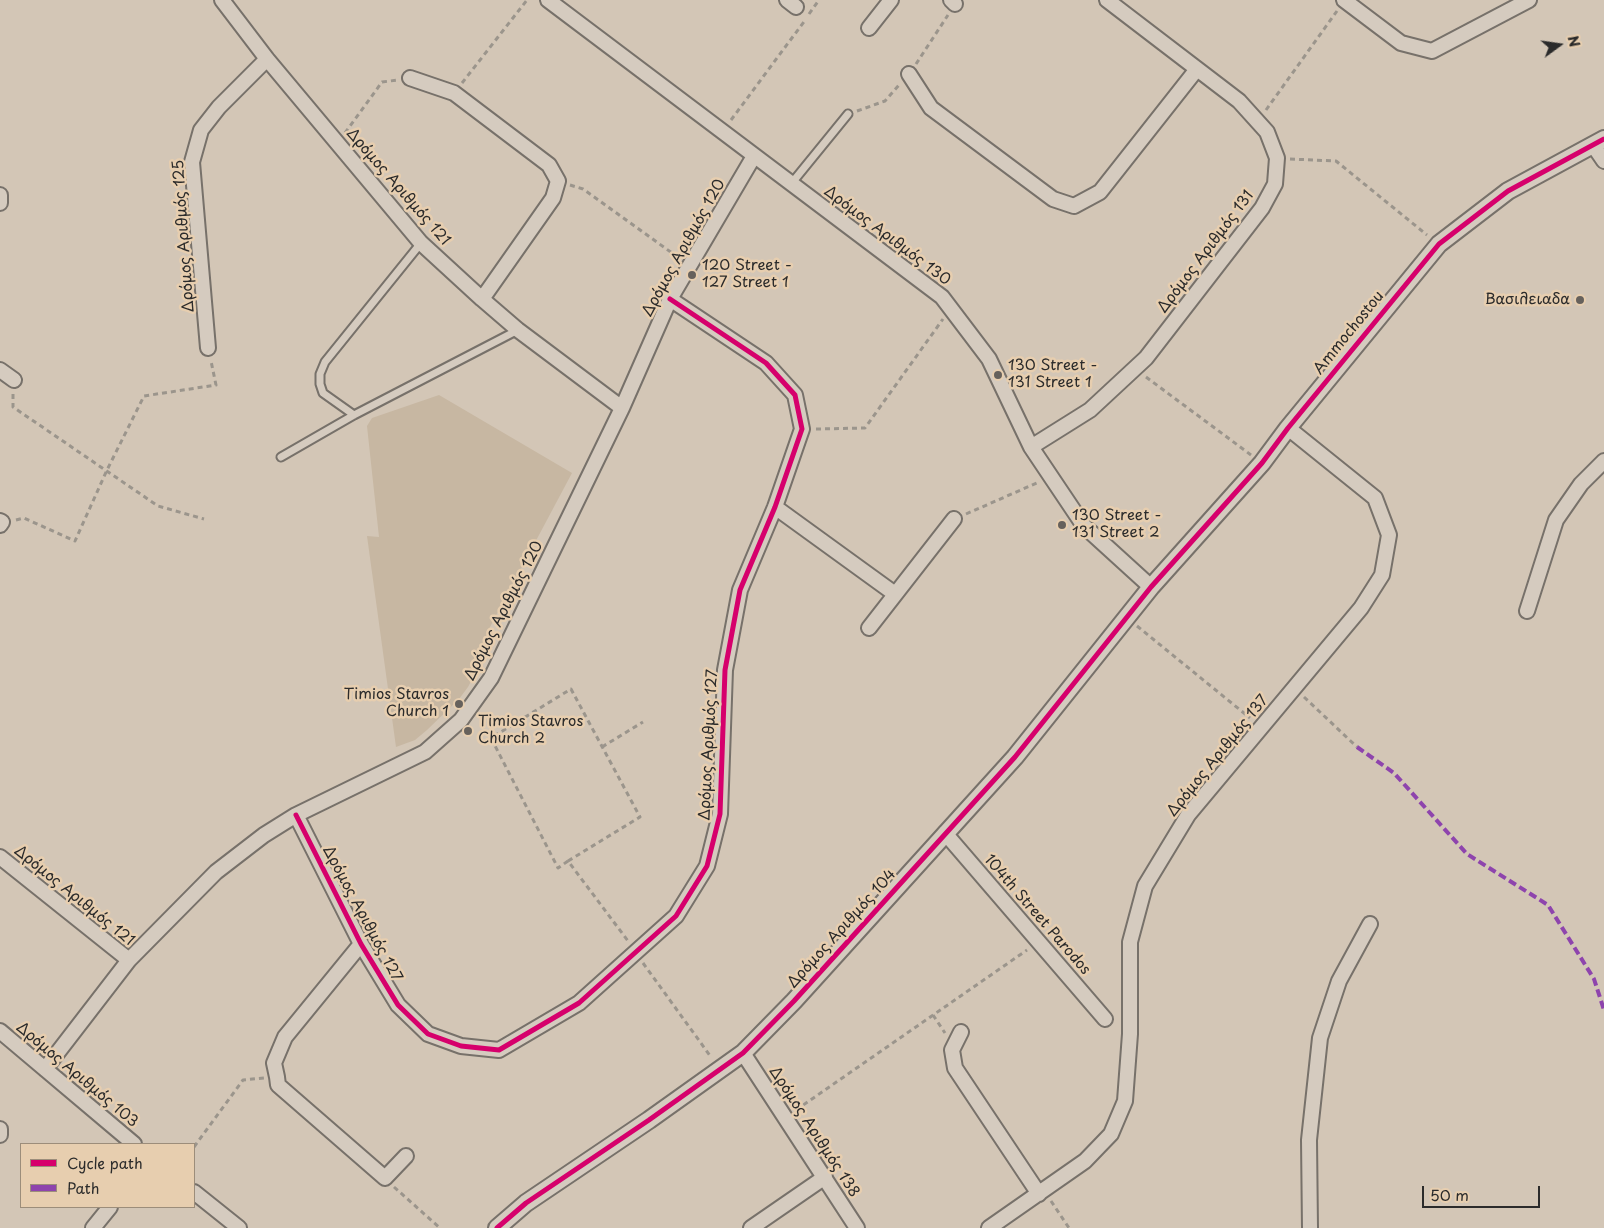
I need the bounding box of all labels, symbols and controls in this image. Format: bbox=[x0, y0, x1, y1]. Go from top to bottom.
north arrow bbox=[1534, 20, 1584, 70]
text: N bbox=[1563, 33, 1586, 49]
street label: Δρόμος Αριθμός 121 bbox=[342, 125, 454, 249]
street label: Δρόμος Αριθμός 125 bbox=[170, 159, 198, 313]
street label: Δρόμος Αριθμός 120 bbox=[639, 176, 729, 320]
street label: Δρόμος Αριθμός 130 bbox=[820, 183, 954, 289]
street label: Δρόμος Αριθμός 131 bbox=[1154, 187, 1258, 317]
place label: 120 Street - 127 Street 1 bbox=[702, 257, 792, 292]
marker: 120 Street - 127 Street 1 bbox=[686, 269, 698, 281]
street label: Ammochostou bbox=[1310, 288, 1388, 378]
place label: Βασιλειαδα bbox=[1485, 291, 1570, 309]
marker: Βασιλειαδα bbox=[1574, 294, 1586, 306]
place label: 130 Street - 131 Street 1 bbox=[1008, 357, 1097, 392]
marker: 130 Street - 131 Street 1 bbox=[992, 369, 1004, 381]
place label: 130 Street - 131 Street 2 bbox=[1072, 507, 1161, 542]
marker: 130 Street - 131 Street 2 bbox=[1056, 519, 1068, 531]
street label: Δρόμος Αριθμός 120 bbox=[461, 538, 547, 684]
street label: Δρόμος Αριθμός 127 bbox=[696, 669, 722, 821]
place label: Timios Stavros Church 1 bbox=[344, 686, 449, 721]
street label: Δρόμος Αριθμός 137 bbox=[1164, 692, 1272, 820]
marker: Timios Stavros Church 1 bbox=[453, 698, 465, 710]
place label: Timios Stavros Church 2 bbox=[478, 713, 583, 748]
marker: Timios Stavros Church 2 bbox=[462, 725, 474, 737]
street label: Δρόμος Αριθμός 121 bbox=[10, 842, 138, 950]
street label: Δρόμος Αριθμός 127 bbox=[318, 843, 406, 985]
street label: 104th Street Parodos bbox=[980, 851, 1094, 979]
street label: Δρόμος Αριθμός 104 bbox=[784, 866, 900, 992]
street label: Δρόμος Αριθμός 103 bbox=[12, 1019, 142, 1131]
street label: Δρόμος Αριθμός 138 bbox=[765, 1063, 863, 1201]
legend bbox=[20, 1143, 195, 1208]
text: Cycle path bbox=[67, 1151, 143, 1174]
text: Path bbox=[67, 1176, 99, 1199]
scale bar bbox=[1424, 1176, 1542, 1208]
text: 50 m bbox=[1430, 1183, 1469, 1206]

